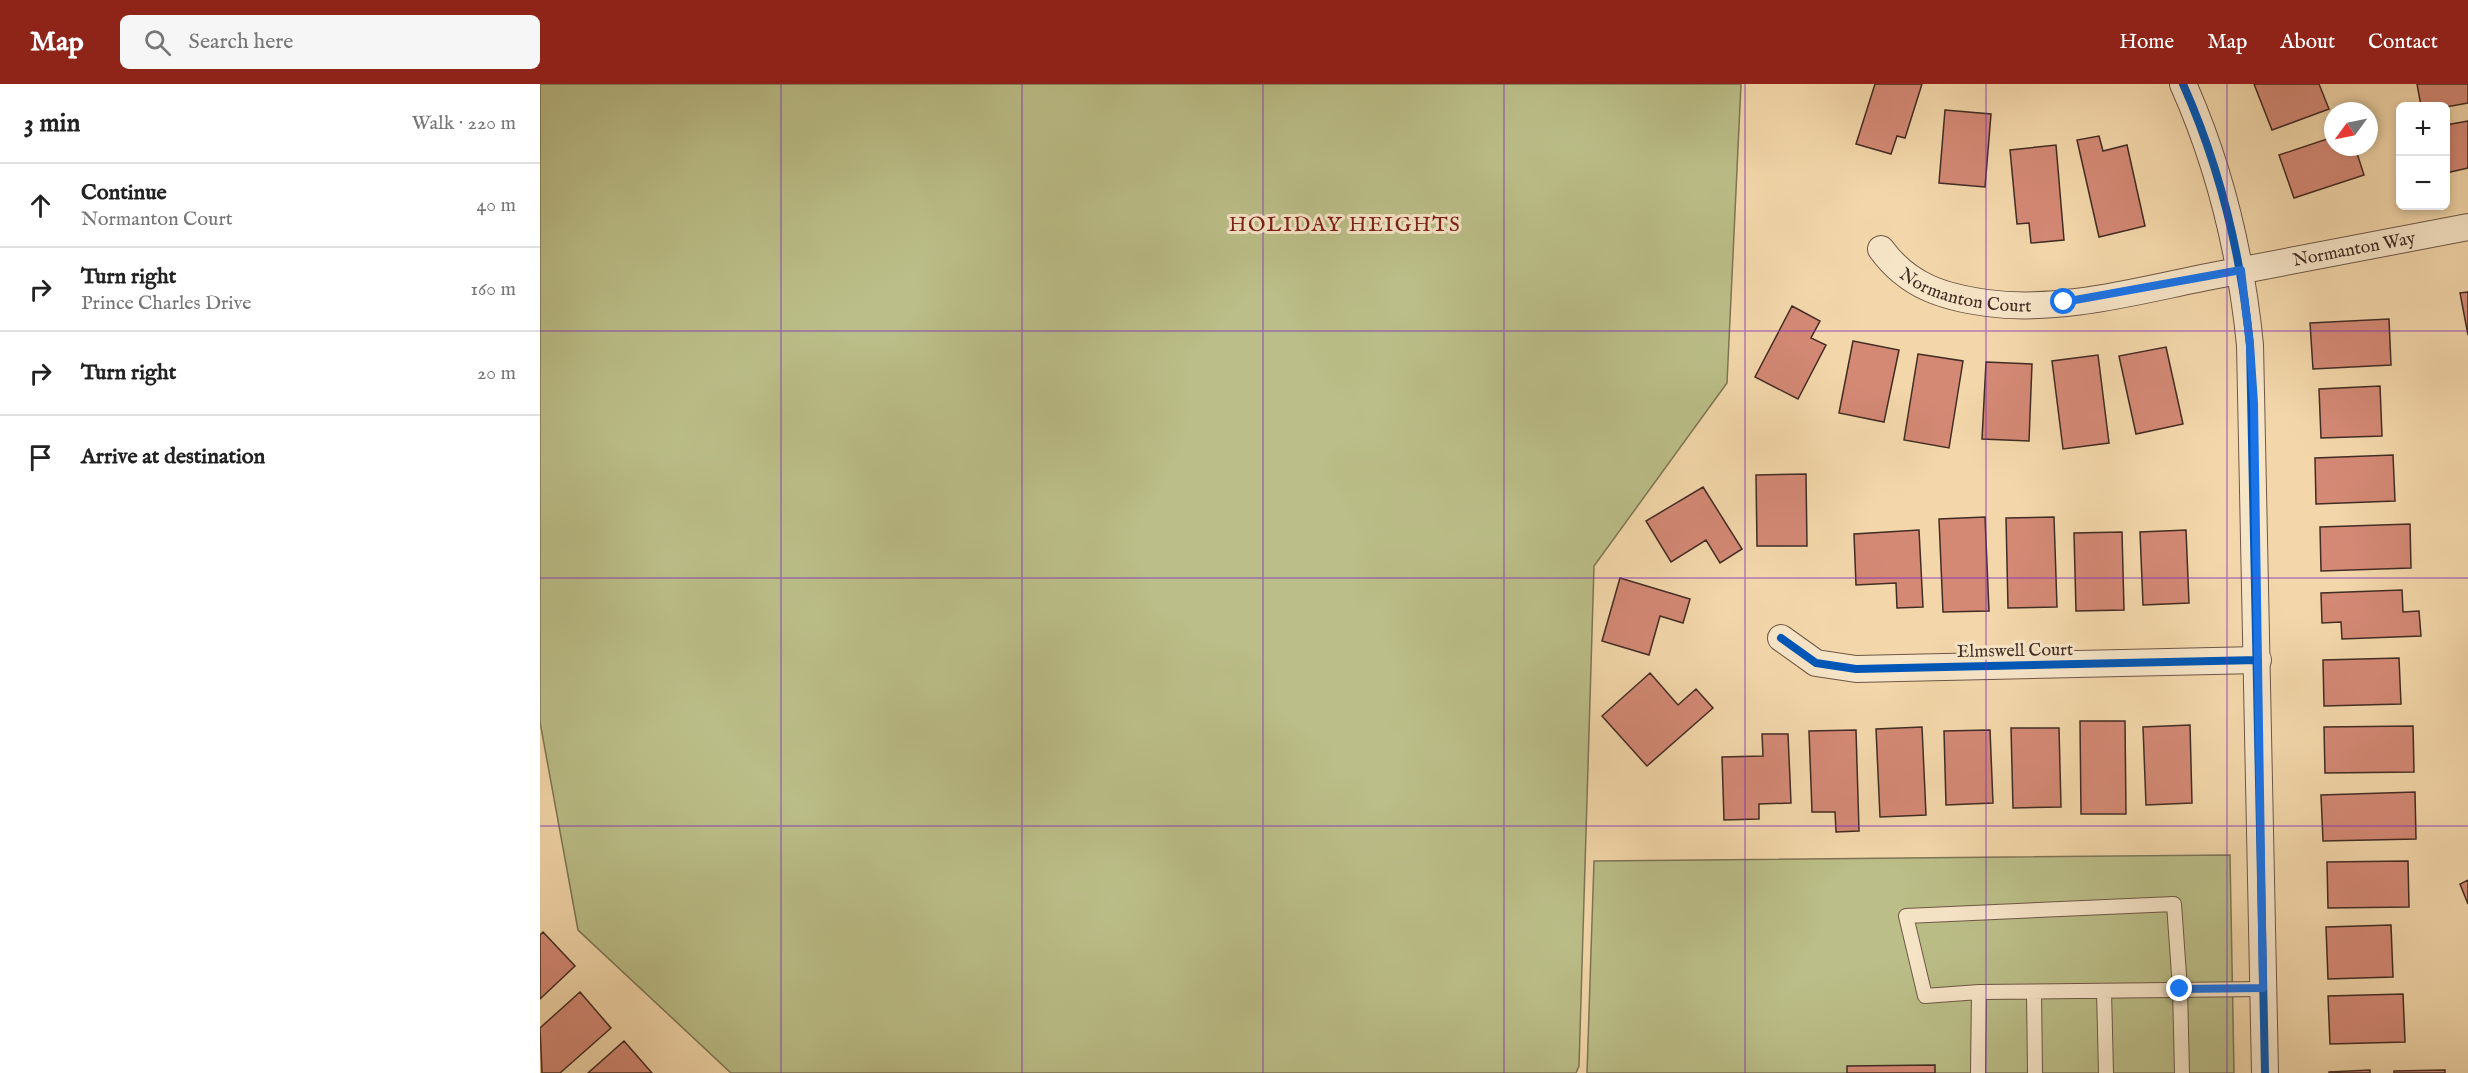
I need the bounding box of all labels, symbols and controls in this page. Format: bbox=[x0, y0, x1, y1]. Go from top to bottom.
search box bbox=[120, 15, 540, 69]
text: Map bbox=[30, 25, 84, 60]
icon: search bbox=[141, 26, 174, 59]
text: Search here bbox=[189, 28, 293, 56]
text: Home bbox=[2119, 29, 2174, 56]
text: Map bbox=[2207, 29, 2247, 56]
text: About bbox=[2280, 29, 2335, 56]
text: Contact bbox=[2368, 29, 2438, 56]
north arrow bbox=[2324, 102, 2378, 156]
map controls bbox=[2396, 102, 2450, 210]
button: + bbox=[2396, 102, 2450, 156]
text: 3 min bbox=[24, 107, 80, 140]
text: Walk · 220 m bbox=[412, 111, 516, 136]
button: − bbox=[2396, 156, 2450, 210]
text: Continue bbox=[81, 179, 167, 207]
icon: ahead bbox=[24, 189, 57, 222]
text: 40 m bbox=[477, 193, 516, 218]
text: Normanton Court bbox=[81, 207, 233, 232]
district label: HOLIDAY HEIGHTS bbox=[1229, 212, 1461, 239]
street label: Normanton Way bbox=[2291, 227, 2418, 273]
text: Turn right bbox=[81, 263, 176, 291]
street label: Normanton Court bbox=[1894, 264, 2032, 318]
icon: right bbox=[24, 273, 57, 306]
text: 160 m bbox=[470, 277, 516, 302]
route start bbox=[2050, 288, 2076, 314]
text: Prince Charles Drive bbox=[81, 291, 252, 316]
icon: right bbox=[24, 357, 57, 390]
text: Turn right bbox=[81, 359, 176, 387]
text: 20 m bbox=[477, 361, 516, 386]
icon: arrive bbox=[24, 441, 57, 474]
text: Arrive at destination bbox=[81, 443, 265, 471]
street label: Elmswell Court bbox=[1957, 639, 2073, 664]
route end bbox=[2166, 975, 2192, 1001]

